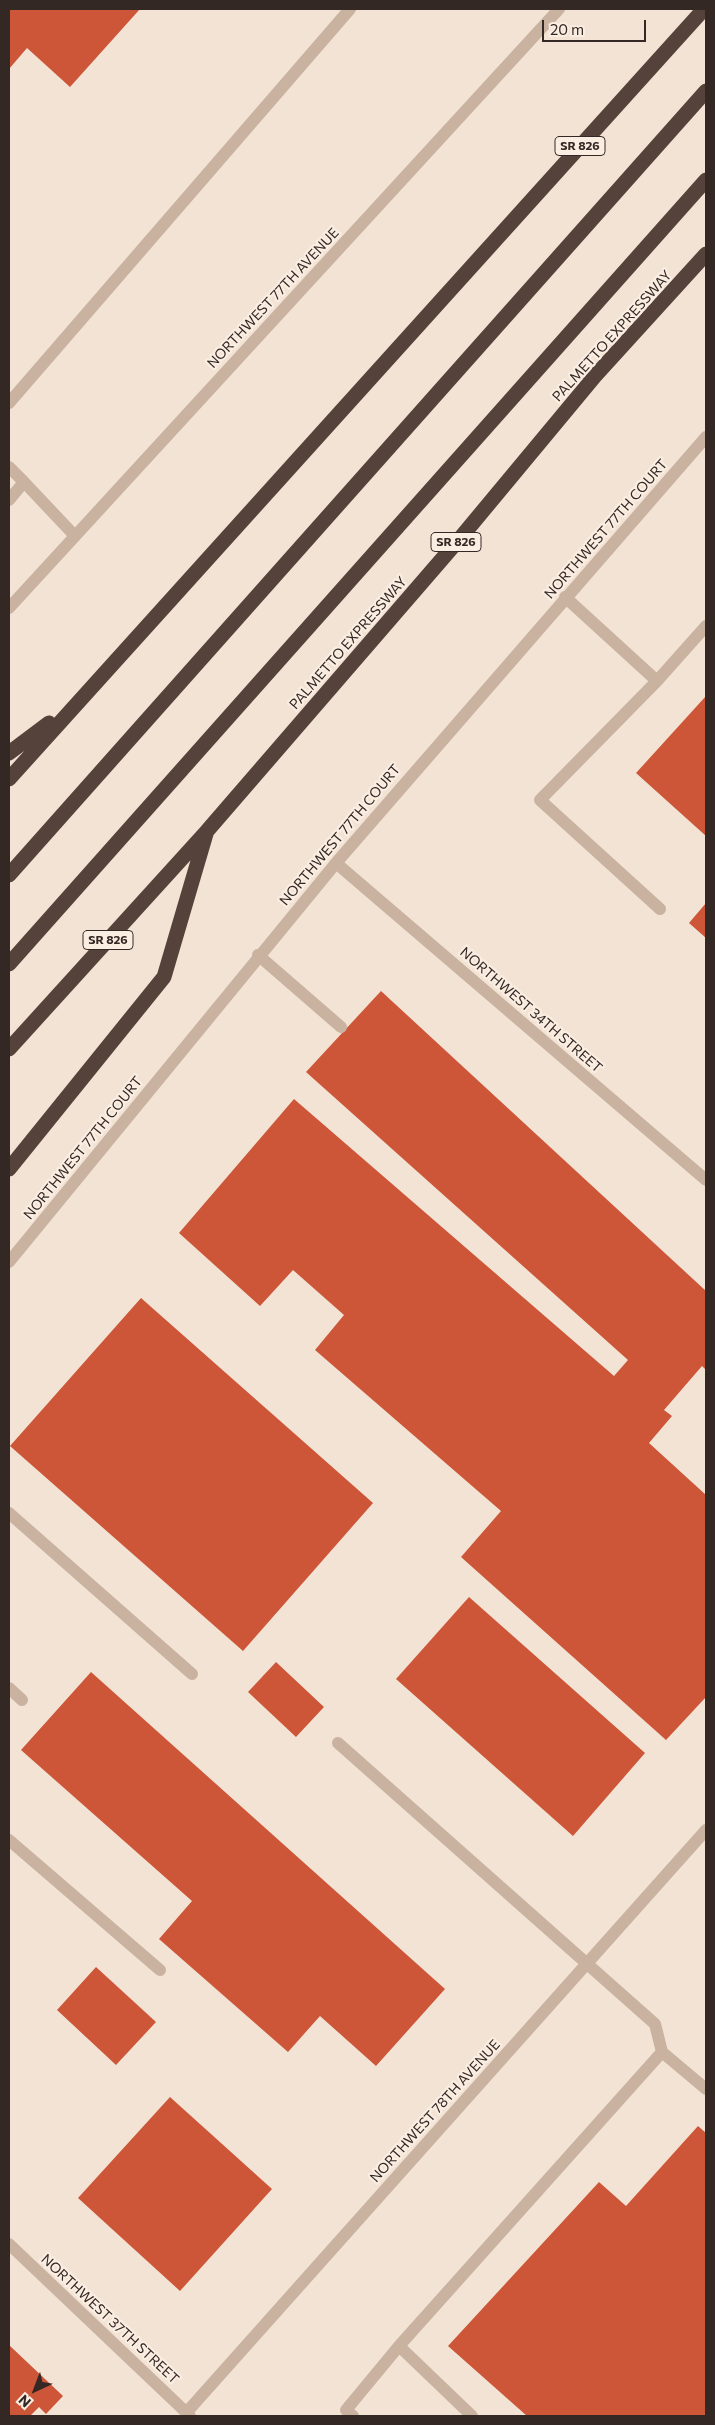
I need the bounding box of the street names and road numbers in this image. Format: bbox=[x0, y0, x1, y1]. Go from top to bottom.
road number: SR 826 bbox=[555, 136, 605, 156]
street label: NORTHWEST 77TH AVENUE bbox=[204, 224, 342, 372]
street label: PALMETTO EXPRESSWAY bbox=[549, 267, 675, 405]
street label: NORTHWEST 77TH COURT bbox=[541, 456, 671, 602]
road number: SR 826 bbox=[431, 532, 481, 552]
street label: PALMETTO EXPRESSWAY bbox=[286, 573, 410, 713]
street label: NORTHWEST 77TH COURT bbox=[276, 761, 404, 909]
road number: SR 826 bbox=[83, 930, 133, 950]
street label: NORTHWEST 34TH STREET bbox=[457, 944, 605, 1076]
street label: NORTHWEST 77TH COURT bbox=[20, 1073, 146, 1223]
street label: NORTHWEST 78TH AVENUE bbox=[367, 2036, 503, 2186]
street label: NORTHWEST 37TH STREET bbox=[38, 2251, 182, 2387]

